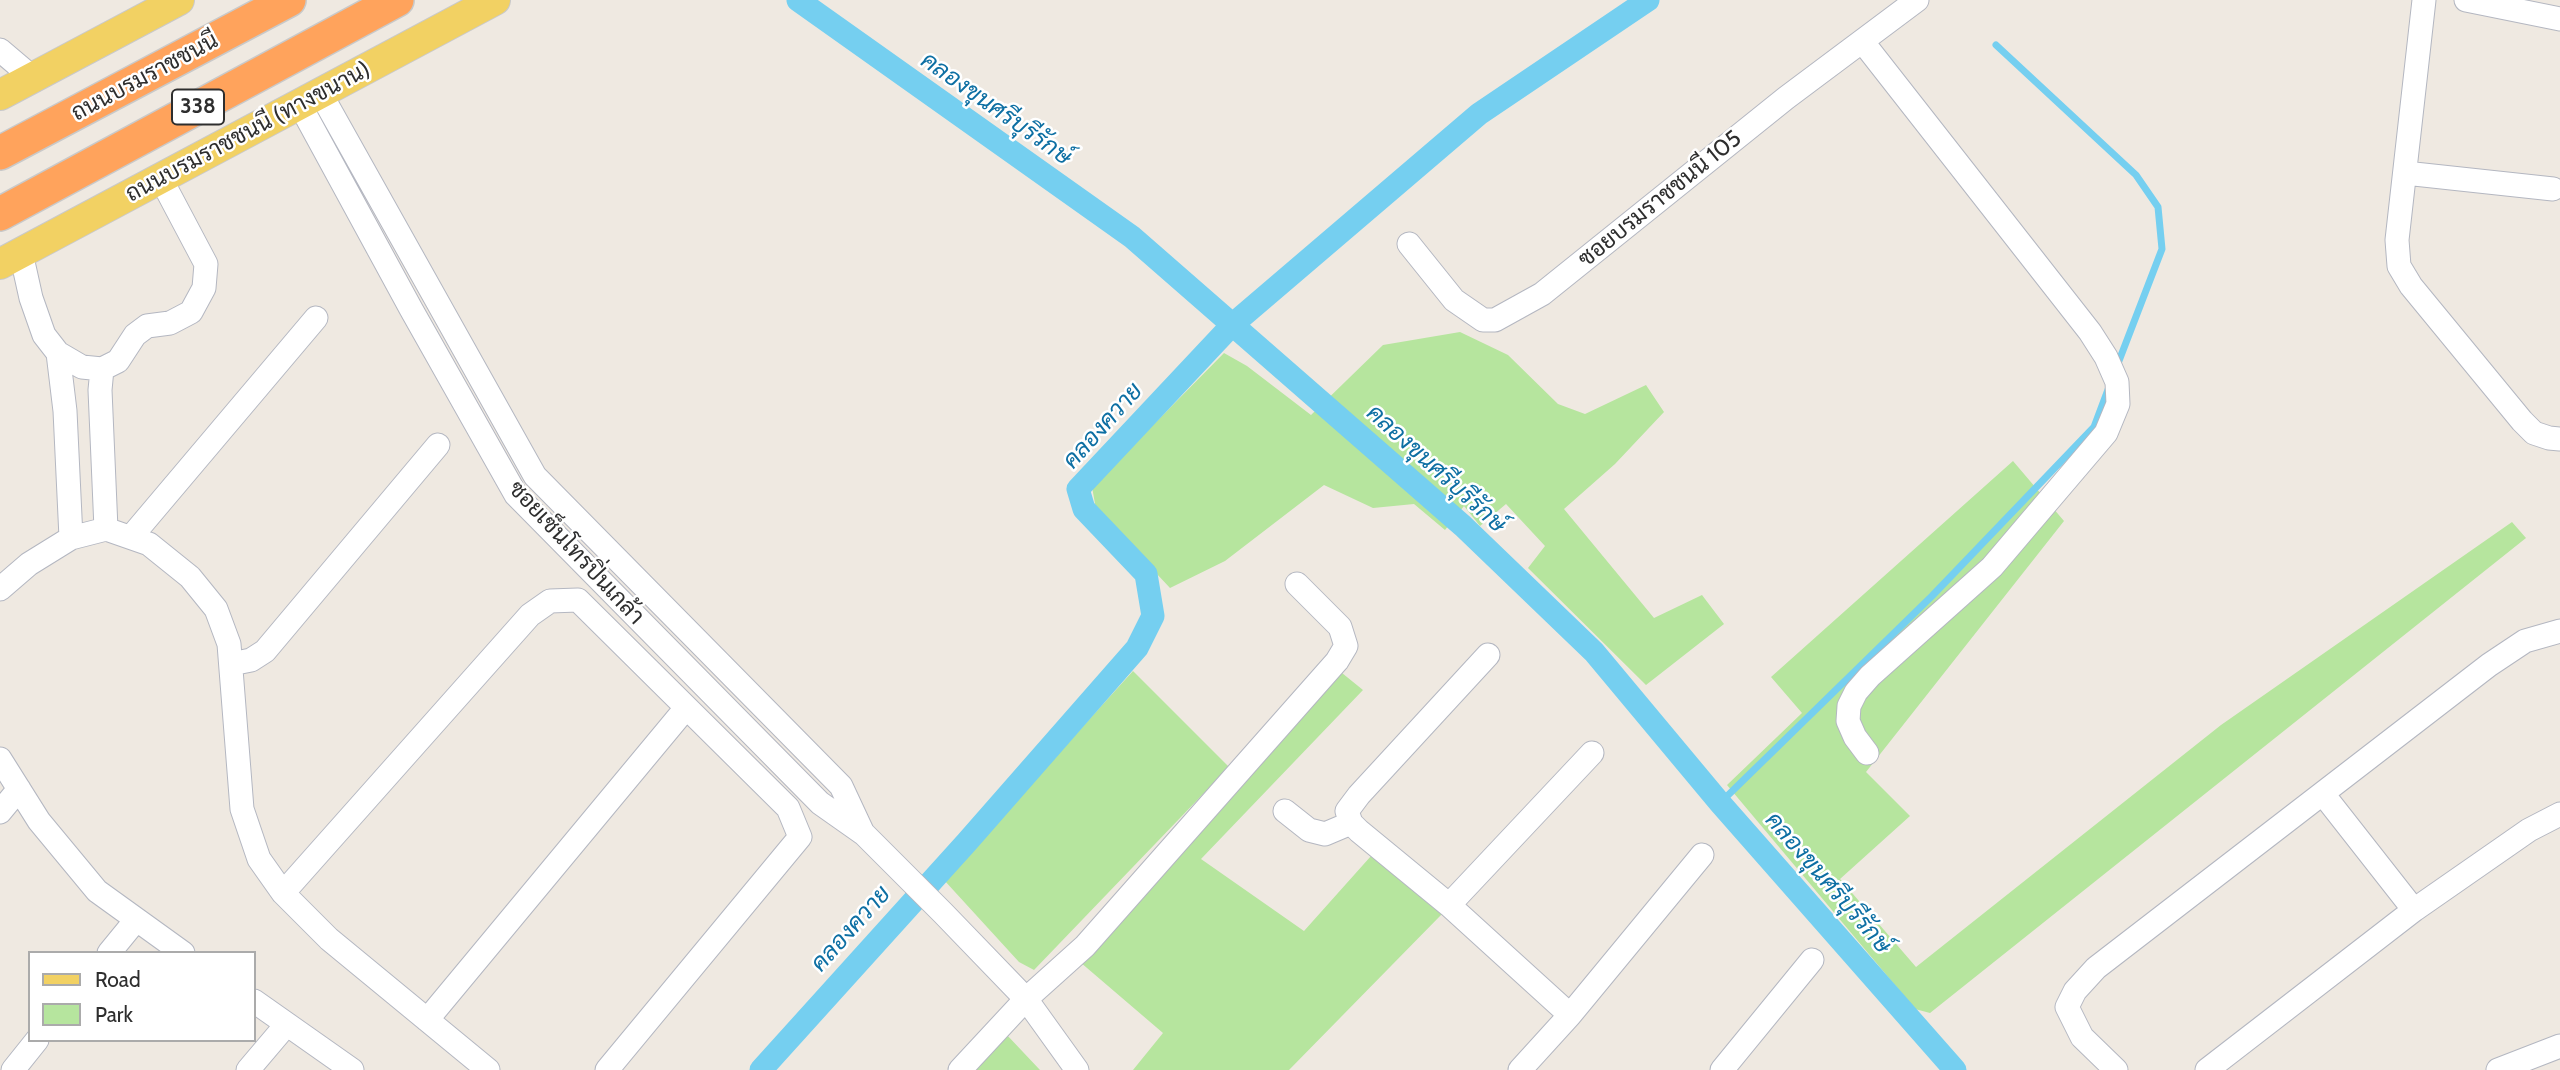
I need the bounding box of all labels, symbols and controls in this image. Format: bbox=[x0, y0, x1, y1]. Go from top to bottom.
street label: ถนนบรมราชชนนี bbox=[67, 27, 223, 127]
water label: คลองขุนศรีบุรีรักษ์ bbox=[915, 46, 1077, 172]
street label: ถนนบรมราชชนนี (ทางขนาน) bbox=[121, 56, 375, 208]
road number: 338 bbox=[172, 90, 224, 124]
street label: ซอยบรมราชชนนี 105 bbox=[1573, 125, 1747, 273]
water label: คลองควาย bbox=[1057, 377, 1149, 475]
water label: คลองขุนศรีบุรีรักษ์ bbox=[1360, 399, 1512, 539]
street label: ซอยเซ็นโทรปิ่นเกล้า bbox=[502, 475, 650, 631]
water label: คลองขุนศรีบุรีรักษ์ bbox=[1759, 806, 1897, 960]
water label: คลองควาย bbox=[805, 880, 897, 978]
legend bbox=[28, 951, 256, 1042]
text: Road bbox=[95, 967, 141, 992]
text: Park bbox=[95, 1002, 133, 1027]

